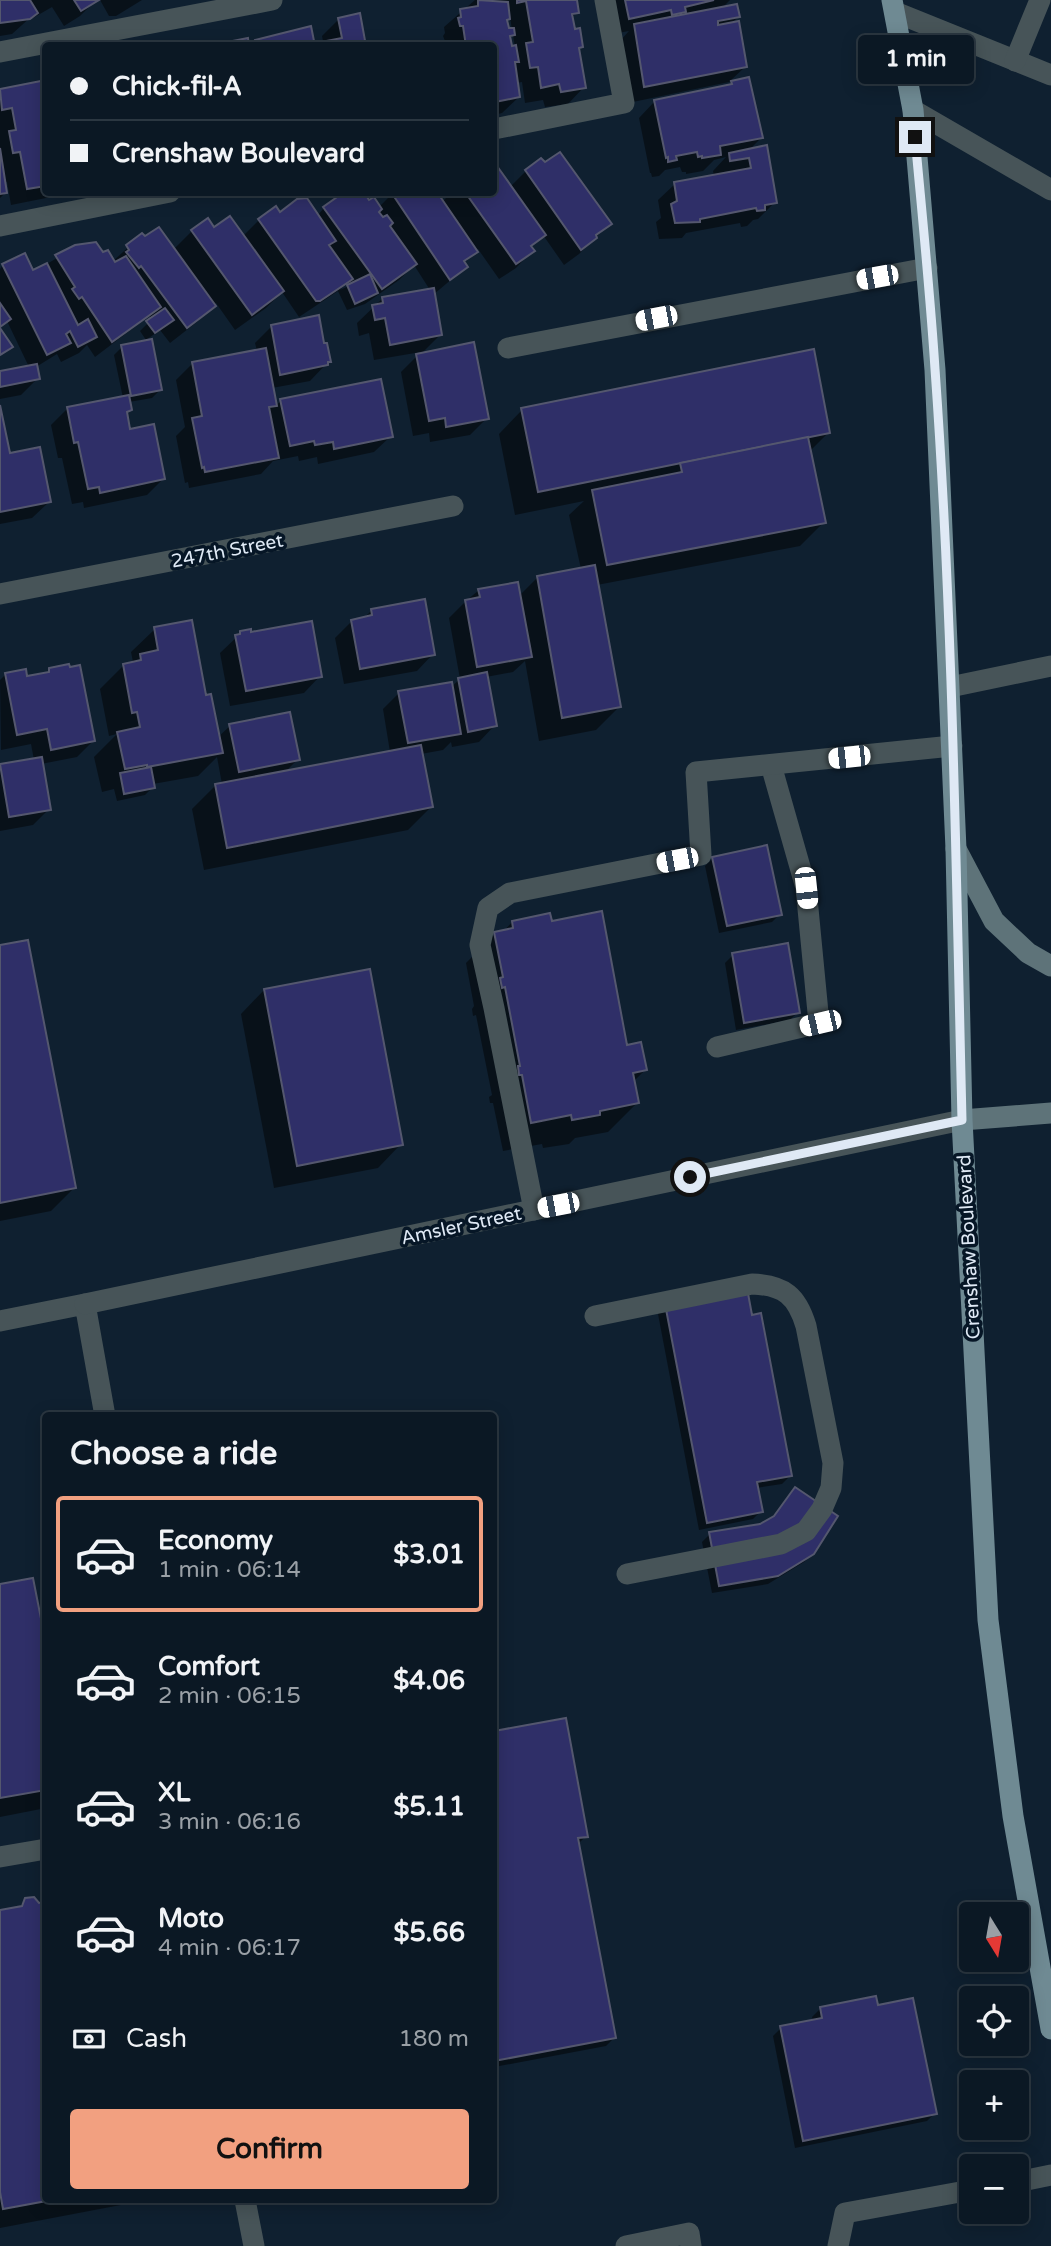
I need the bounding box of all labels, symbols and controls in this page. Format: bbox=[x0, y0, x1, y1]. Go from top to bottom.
callout: 1 min bbox=[857, 36, 973, 85]
text: 1 min bbox=[885, 45, 947, 73]
text: Chick-fil-A bbox=[112, 71, 242, 102]
route end bbox=[899, 121, 931, 153]
text: Crenshaw Boulevard bbox=[112, 138, 365, 169]
car bbox=[855, 263, 900, 291]
car bbox=[634, 304, 679, 332]
street label: 247th Street bbox=[169, 529, 285, 573]
car bbox=[828, 744, 871, 770]
car bbox=[655, 846, 700, 874]
car bbox=[794, 866, 819, 910]
car bbox=[798, 1008, 843, 1038]
street label: Crenshaw Boulevard bbox=[953, 1154, 985, 1340]
route start bbox=[674, 1161, 706, 1193]
car bbox=[536, 1191, 581, 1219]
street label: Amsler Street bbox=[399, 1202, 523, 1249]
text: Choose a ride bbox=[70, 1435, 277, 1473]
icon: car bbox=[74, 1523, 137, 1586]
text: Economy bbox=[158, 1525, 273, 1556]
text: $3.01 bbox=[393, 1539, 465, 1570]
text: 1 min · 06:14 bbox=[158, 1556, 301, 1584]
icon: car bbox=[74, 1649, 137, 1712]
text: Comfort bbox=[158, 1651, 260, 1682]
text: $4.06 bbox=[393, 1665, 465, 1696]
text: 2 min · 06:15 bbox=[158, 1682, 301, 1710]
icon: car bbox=[74, 1775, 137, 1838]
text: XL bbox=[158, 1777, 190, 1808]
text: $5.11 bbox=[393, 1791, 465, 1822]
text: 3 min · 06:16 bbox=[158, 1808, 301, 1836]
icon: car bbox=[74, 1901, 137, 1964]
north arrow bbox=[959, 1902, 1029, 1972]
map controls bbox=[959, 1902, 1029, 2224]
text: Moto bbox=[158, 1903, 224, 1934]
text: $5.66 bbox=[393, 1917, 465, 1948]
text: 4 min · 06:17 bbox=[158, 1934, 301, 1962]
button: locate bbox=[959, 1986, 1029, 2056]
icon: cash bbox=[70, 2020, 108, 2058]
text: Cash bbox=[126, 2023, 187, 2054]
text: 180 m bbox=[399, 2025, 469, 2053]
button: + bbox=[959, 2070, 1029, 2140]
button: Confirm bbox=[70, 2109, 469, 2189]
button: − bbox=[959, 2154, 1029, 2224]

